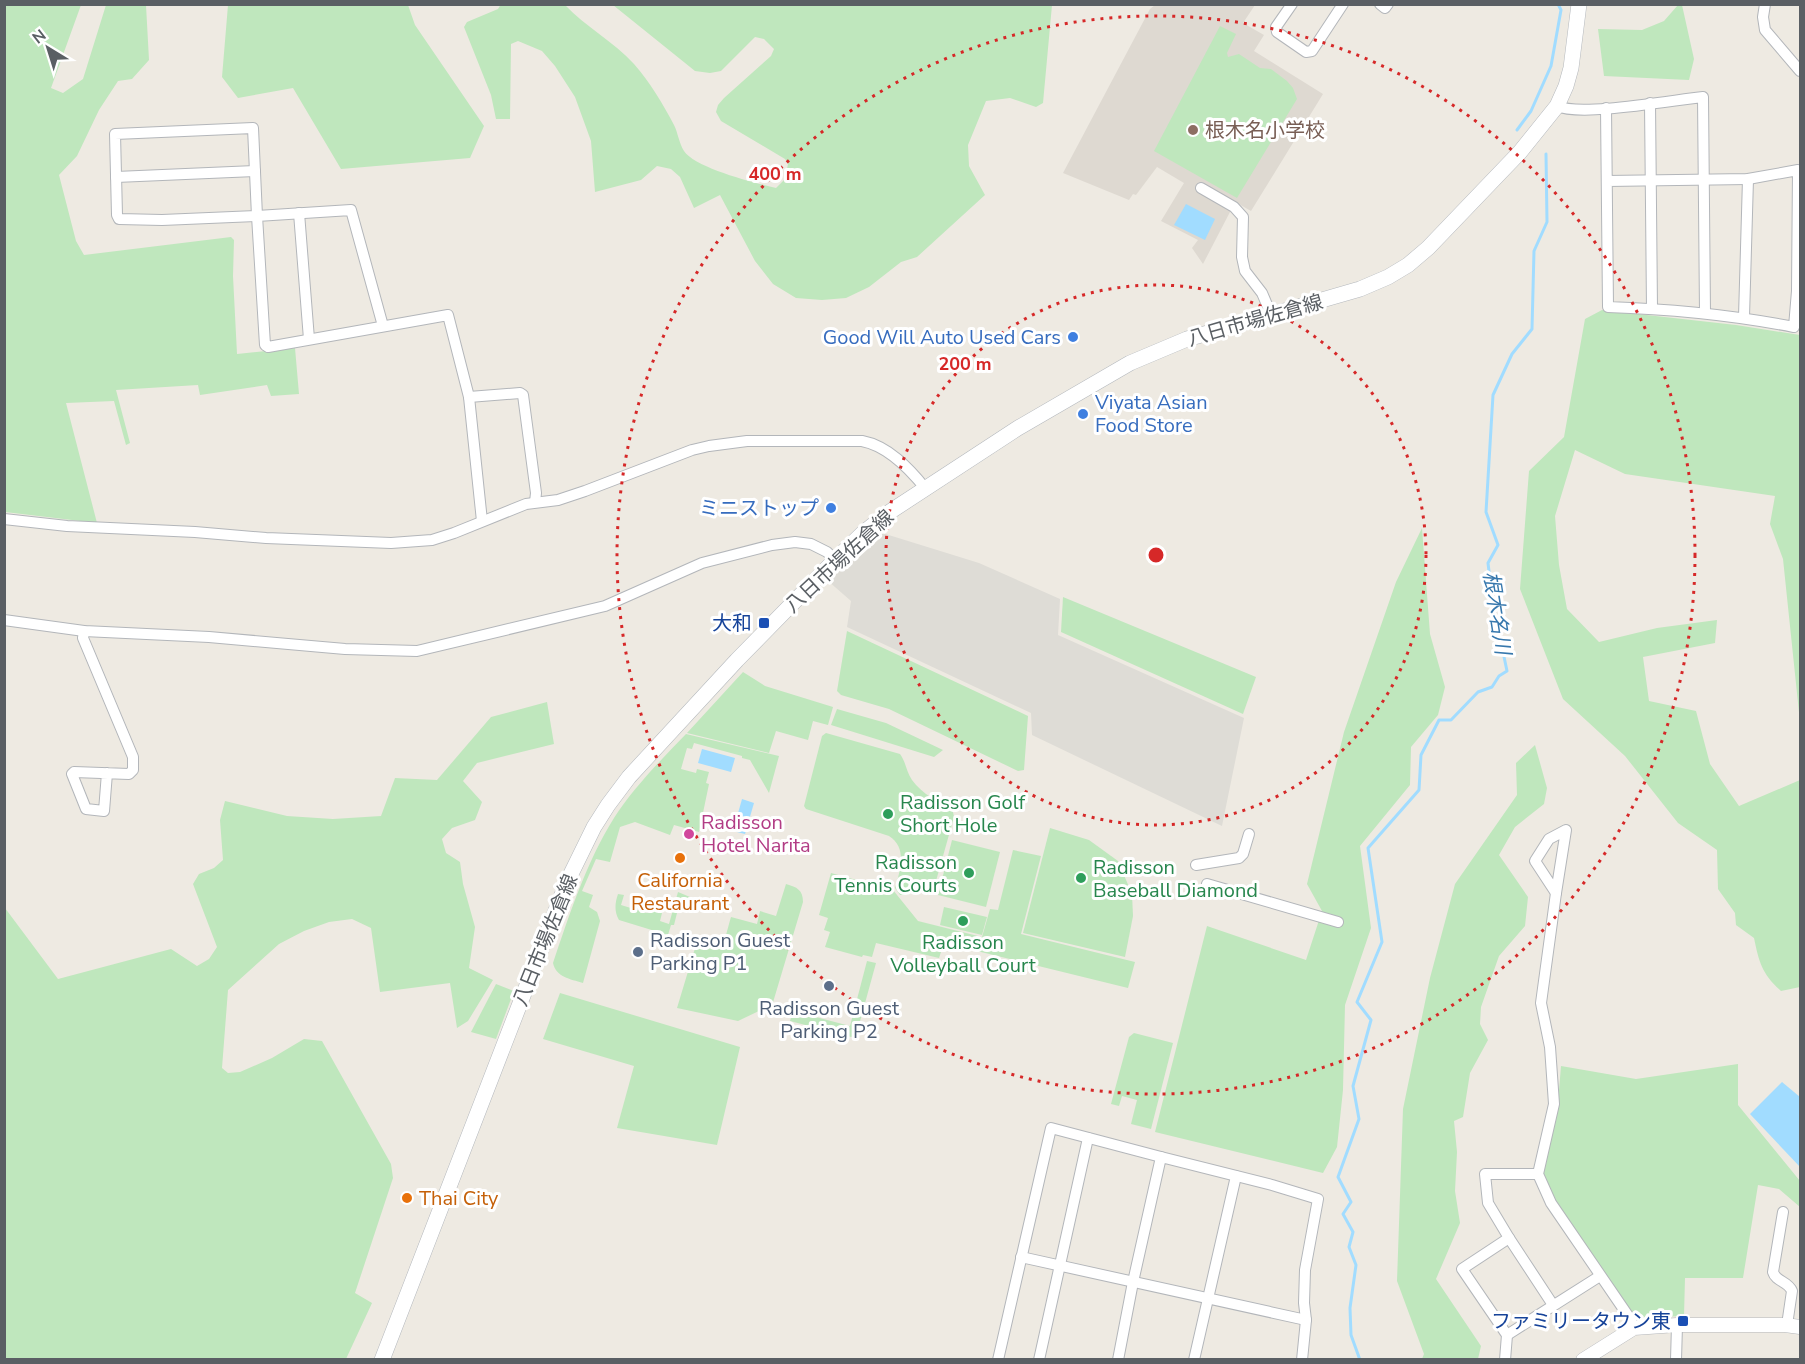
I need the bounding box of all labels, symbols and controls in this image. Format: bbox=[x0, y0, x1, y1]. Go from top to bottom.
north arrow bbox=[18, 18, 78, 78]
text: N bbox=[28, 25, 51, 49]
place label: 根木名小学校 bbox=[1205, 117, 1325, 144]
marker: 根木名小学校 bbox=[1186, 123, 1200, 137]
text: 400 m bbox=[748, 162, 802, 186]
street label: 八日市場佐倉線 bbox=[1184, 288, 1326, 353]
place label: Good Will Auto Used Cars bbox=[823, 324, 1061, 351]
marker: Good Will Auto Used Cars bbox=[1066, 330, 1080, 344]
text: 200 m bbox=[938, 352, 992, 376]
place label: Viyata Asian Food Store bbox=[1094, 389, 1208, 439]
marker: Viyata Asian Food Store bbox=[1076, 407, 1090, 421]
place label: ミニストップ bbox=[699, 495, 819, 522]
marker: ミニストップ bbox=[824, 501, 838, 515]
street label: 八日市場佐倉線 bbox=[779, 504, 900, 619]
centre of rings bbox=[1146, 545, 1166, 565]
water label: 根木名川 bbox=[1477, 569, 1518, 659]
place label: 大和 bbox=[712, 610, 752, 637]
marker: 大和 bbox=[757, 616, 771, 630]
place label: Radisson Golf Short Hole bbox=[900, 789, 1026, 839]
marker: Radisson Golf Short Hole bbox=[881, 807, 895, 821]
place label: Radisson Hotel Narita bbox=[701, 809, 811, 859]
marker: Radisson Hotel Narita bbox=[682, 827, 696, 841]
place label: Radisson Tennis Courts bbox=[834, 849, 957, 899]
marker: California Restaurant bbox=[673, 851, 687, 865]
place label: Radisson Baseball Diamond bbox=[1093, 854, 1258, 904]
marker: Radisson Tennis Courts bbox=[962, 866, 976, 880]
place label: California Restaurant bbox=[631, 867, 730, 917]
street label: 八日市場佐倉線 bbox=[507, 870, 584, 1010]
marker: Radisson Baseball Diamond bbox=[1074, 871, 1088, 885]
marker: Radisson Volleyball Court bbox=[956, 914, 970, 928]
place label: Radisson Guest Parking P1 bbox=[650, 927, 791, 977]
place label: Radisson Volleyball Court bbox=[889, 929, 1037, 979]
marker: Radisson Guest Parking P1 bbox=[631, 945, 645, 959]
marker: Radisson Guest Parking P2 bbox=[822, 979, 836, 993]
place label: Radisson Guest Parking P2 bbox=[759, 995, 900, 1045]
place label: Thai City bbox=[419, 1185, 499, 1212]
marker: Thai City bbox=[400, 1191, 414, 1205]
place label: ファミリータウン東 bbox=[1491, 1308, 1671, 1335]
marker: ファミリータウン東 bbox=[1676, 1314, 1690, 1328]

